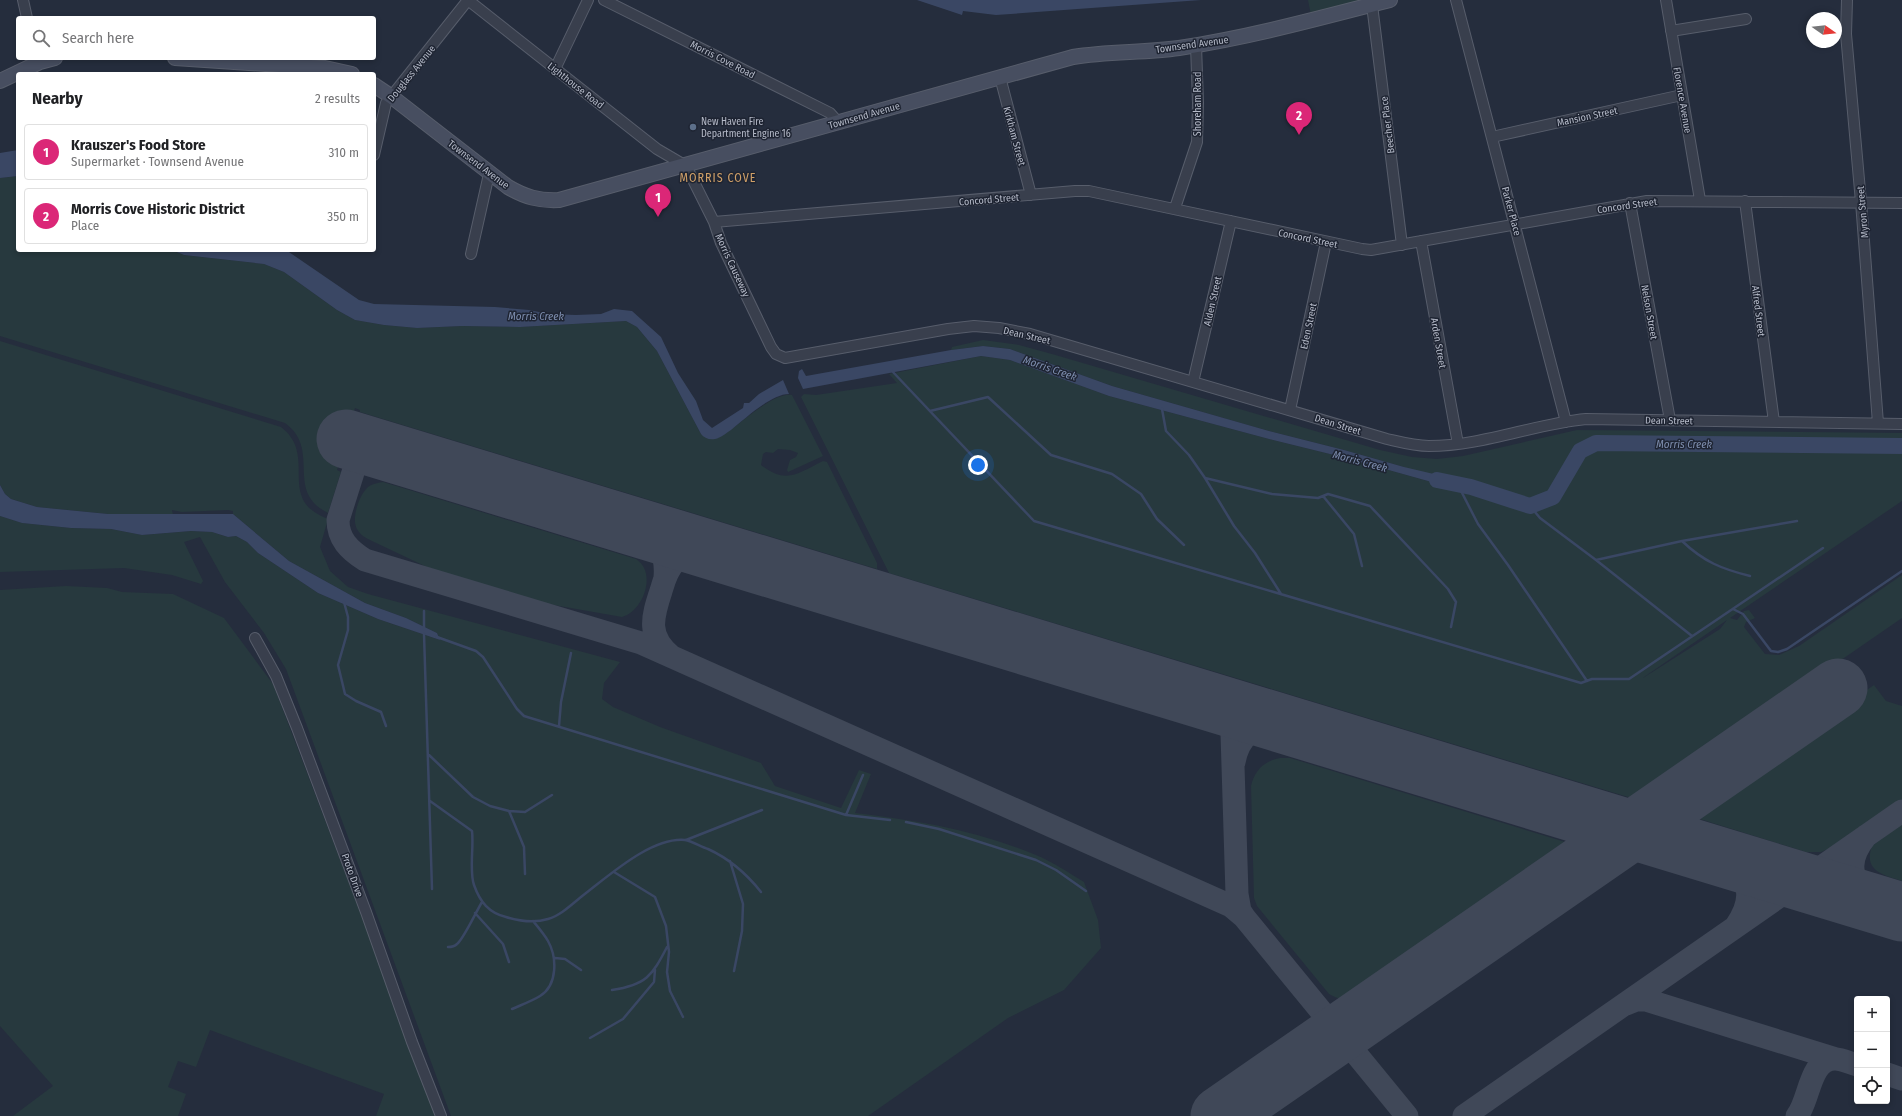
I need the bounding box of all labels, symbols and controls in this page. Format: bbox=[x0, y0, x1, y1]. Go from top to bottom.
north arrow bbox=[1806, 12, 1842, 48]
search box bbox=[16, 16, 376, 60]
icon: search bbox=[30, 27, 52, 49]
text: Search here bbox=[62, 29, 134, 47]
street label: Townsend Avenue bbox=[1155, 34, 1229, 56]
street label: Morris Cove Road bbox=[688, 38, 757, 81]
street label: Douglass Avenue bbox=[385, 43, 438, 104]
street label: Lighthouse Road bbox=[545, 60, 606, 112]
street label: Florence Avenue bbox=[1670, 66, 1694, 134]
street label: Shoreham Road bbox=[1192, 72, 1204, 136]
text: Nearby bbox=[32, 88, 83, 109]
text: 2 results bbox=[315, 91, 360, 106]
street label: Beecher Place bbox=[1379, 96, 1397, 154]
street label: Townsend Avenue bbox=[827, 100, 901, 132]
pin: 2 bbox=[1286, 102, 1312, 135]
street label: Kirkham Street bbox=[1000, 105, 1028, 168]
street label: Mansion Street bbox=[1556, 105, 1619, 129]
place label: New Haven Fire Department Engine 16 bbox=[701, 116, 791, 140]
marker: New Haven Fire Department Engine 16 bbox=[688, 122, 698, 132]
text: Krauszer's Food Store bbox=[71, 136, 206, 154]
street label: Townsend Avenue bbox=[445, 138, 511, 192]
text: 1 bbox=[43, 145, 49, 160]
text: 310 m bbox=[329, 145, 359, 160]
text: Supermarket · Townsend Avenue bbox=[71, 154, 244, 169]
district label: MORRIS COVE bbox=[679, 171, 757, 185]
pin: 1 bbox=[645, 184, 671, 217]
street label: Myron Street bbox=[1855, 185, 1871, 238]
street label: Parker Place bbox=[1499, 186, 1523, 237]
street label: Concord Street bbox=[959, 191, 1020, 209]
street label: Concord Street bbox=[1596, 196, 1659, 216]
text: Morris Cove Historic District bbox=[71, 200, 245, 218]
text: 2 bbox=[43, 209, 49, 224]
text: 350 m bbox=[327, 209, 359, 224]
text: Place bbox=[71, 218, 99, 233]
street label: Concord Street bbox=[1277, 227, 1339, 251]
street label: Morris Causeway bbox=[712, 232, 752, 299]
street label: Alden Street bbox=[1201, 275, 1225, 327]
street label: Nelson Street bbox=[1638, 284, 1660, 341]
street label: Alfred Street bbox=[1749, 285, 1767, 338]
street label: Eden Street bbox=[1298, 301, 1320, 350]
water label: Morris Creek bbox=[508, 310, 564, 323]
street label: Arden Street bbox=[1428, 317, 1448, 370]
street label: Dean Street bbox=[1002, 325, 1052, 347]
water label: Morris Creek bbox=[1021, 353, 1079, 384]
street label: Dean Street bbox=[1313, 412, 1363, 438]
street label: Dean Street bbox=[1645, 415, 1694, 427]
water label: Morris Creek bbox=[1656, 438, 1712, 451]
water label: Morris Creek bbox=[1331, 448, 1389, 475]
your location bbox=[968, 455, 988, 475]
street label: Proto Drive bbox=[339, 852, 365, 899]
map controls bbox=[1854, 996, 1890, 1104]
button: + bbox=[1854, 996, 1890, 1032]
button: − bbox=[1854, 1032, 1890, 1068]
button: locate bbox=[1854, 1068, 1890, 1104]

